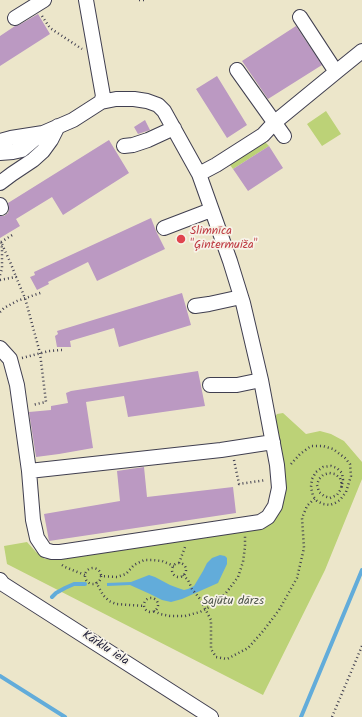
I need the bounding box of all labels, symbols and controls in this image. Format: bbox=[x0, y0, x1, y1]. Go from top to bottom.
place label: Slimnīca "Ģintermuiža" bbox=[190, 225, 258, 253]
marker: Slimnīca "Ģintermuiža" bbox=[175, 233, 187, 245]
park label: Sajūtu dārzs bbox=[202, 595, 264, 609]
street label: Kārklu iela bbox=[79, 629, 131, 669]

